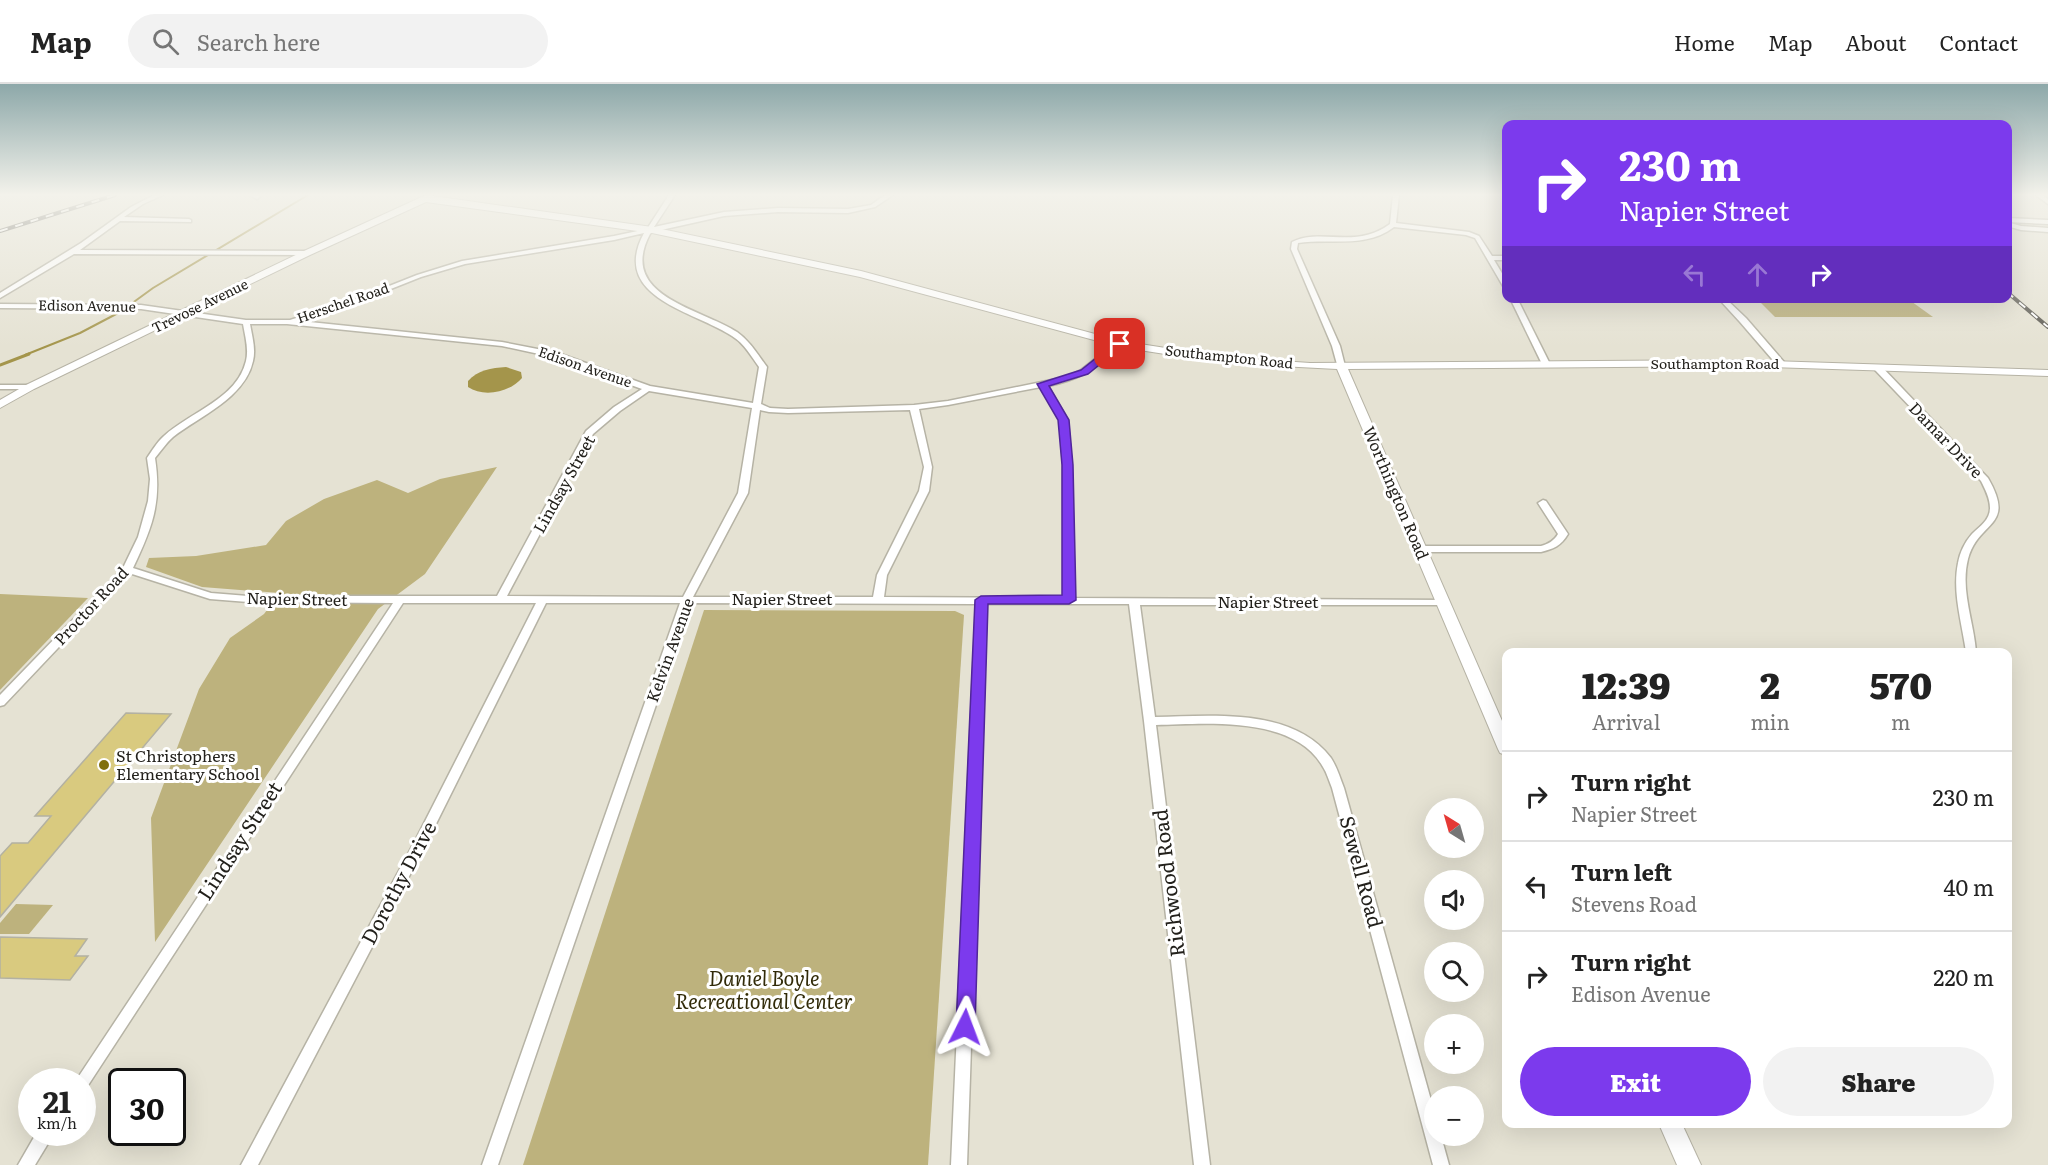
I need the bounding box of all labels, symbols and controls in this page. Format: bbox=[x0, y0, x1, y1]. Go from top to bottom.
search box bbox=[128, 14, 548, 68]
text: Map bbox=[30, 20, 92, 62]
icon: search bbox=[149, 25, 182, 58]
text: Search here bbox=[197, 25, 320, 58]
text: Home bbox=[1674, 26, 1735, 57]
text: Map bbox=[1768, 26, 1812, 57]
text: About bbox=[1845, 26, 1907, 57]
text: Contact bbox=[1940, 26, 2018, 57]
text: 230 m bbox=[1619, 132, 1741, 194]
icon: right bbox=[1520, 144, 1598, 222]
text: Napier Street bbox=[1619, 189, 1789, 229]
icon: left bbox=[1678, 258, 1711, 291]
icon: ahead bbox=[1741, 258, 1774, 291]
icon: right bbox=[1804, 258, 1837, 291]
street label: Trevose Avenue bbox=[148, 273, 251, 337]
street label: Herschel Road bbox=[294, 277, 392, 327]
street label: Edison Avenue bbox=[38, 294, 136, 316]
pin bbox=[1094, 318, 1145, 369]
icon: arrive bbox=[1103, 327, 1136, 360]
street label: Southampton Road bbox=[1164, 339, 1295, 373]
street label: Edison Avenue bbox=[536, 341, 635, 391]
street label: Southampton Road bbox=[1651, 353, 1780, 373]
street label: Damar Drive bbox=[1904, 396, 1989, 483]
street label: Worthington Road bbox=[1358, 422, 1436, 563]
street label: Lindsay Street bbox=[526, 430, 600, 537]
street label: Proctor Road bbox=[48, 561, 133, 650]
street label: Napier Street bbox=[246, 585, 348, 611]
street label: Napier Street bbox=[732, 586, 833, 610]
street label: Napier Street bbox=[1218, 589, 1319, 613]
street label: Kelvin Avenue bbox=[639, 594, 699, 705]
text: 12:39 bbox=[1582, 657, 1671, 710]
text: 2 bbox=[1760, 657, 1780, 710]
text: 570 bbox=[1870, 657, 1932, 710]
text: Arrival bbox=[1592, 706, 1660, 736]
text: min bbox=[1750, 706, 1790, 736]
text: m bbox=[1891, 706, 1911, 736]
place label: St Christophers Elementary School bbox=[116, 743, 260, 785]
marker: St Christophers Elementary School bbox=[97, 758, 111, 772]
text: Turn right bbox=[1571, 765, 1691, 798]
street label: Lindsay Street bbox=[189, 775, 288, 905]
icon: right bbox=[1520, 780, 1553, 813]
text: 230 m bbox=[1932, 780, 1994, 813]
north arrow bbox=[1424, 798, 1484, 858]
map controls bbox=[1424, 798, 1484, 1146]
text: Napier Street bbox=[1571, 798, 1697, 828]
street label: Richwood Road bbox=[1143, 808, 1191, 959]
street label: Sewell Road bbox=[1334, 812, 1392, 931]
street label: Dorothy Drive bbox=[352, 815, 442, 949]
text: Turn left bbox=[1571, 855, 1672, 888]
button: sound bbox=[1424, 870, 1484, 930]
icon: left bbox=[1520, 870, 1553, 903]
text: 40 m bbox=[1943, 870, 1994, 903]
text: Stevens Road bbox=[1571, 888, 1697, 918]
button: search bbox=[1424, 942, 1484, 1002]
text: Turn right bbox=[1571, 945, 1691, 978]
icon: right bbox=[1520, 960, 1553, 993]
text: 220 m bbox=[1933, 960, 1994, 993]
park label: Daniel Boyle Recreational Center bbox=[675, 962, 853, 1015]
text: Edison Avenue bbox=[1571, 978, 1711, 1008]
position arrow bbox=[933, 995, 997, 1059]
button: + bbox=[1424, 1014, 1484, 1074]
button: Exit bbox=[1520, 1047, 1751, 1116]
button: Share bbox=[1763, 1047, 1994, 1116]
speed limit sign: 30 bbox=[108, 1068, 186, 1146]
text: 21 bbox=[43, 1078, 71, 1122]
button: − bbox=[1424, 1086, 1484, 1146]
text: km/h bbox=[37, 1111, 77, 1134]

